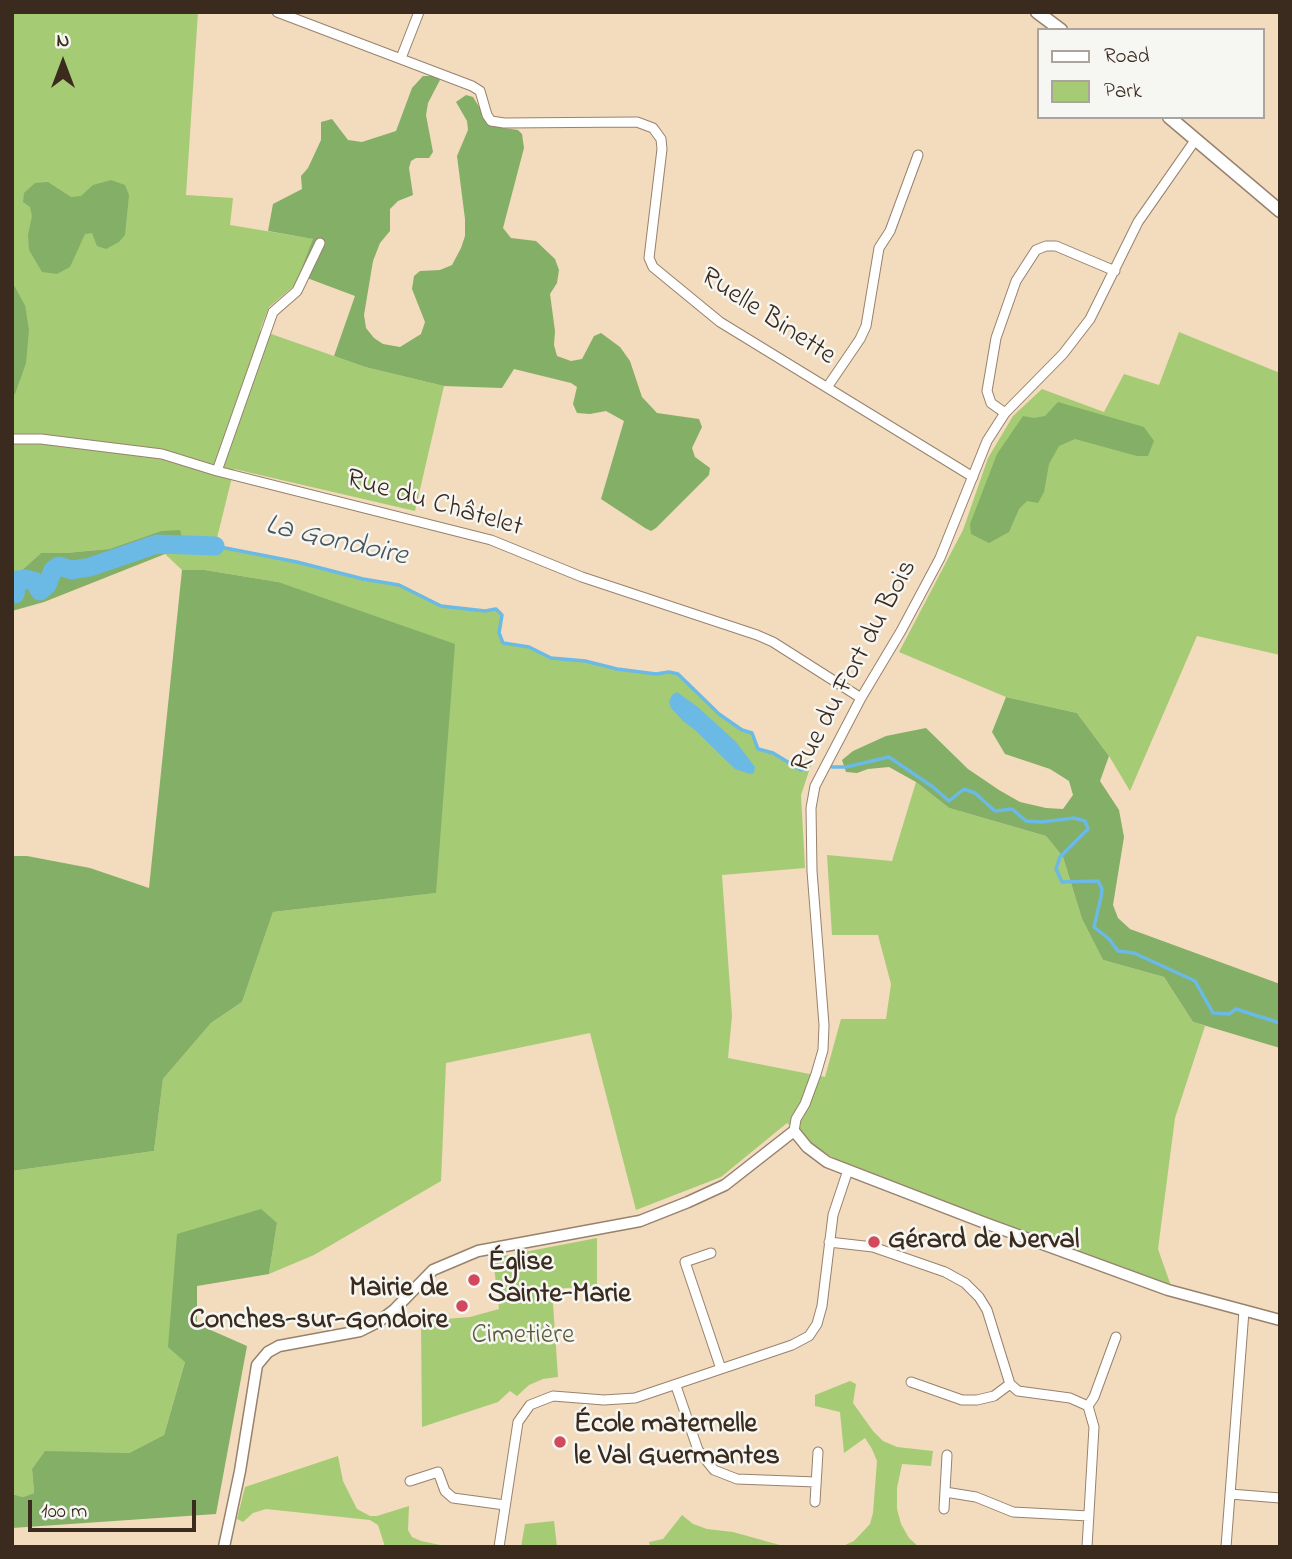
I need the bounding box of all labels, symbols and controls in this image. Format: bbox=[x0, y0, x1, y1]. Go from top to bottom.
north arrow bbox=[28, 28, 98, 98]
text: N bbox=[57, 28, 69, 55]
legend bbox=[1036, 28, 1264, 119]
text: Road bbox=[1104, 42, 1150, 72]
text: Park bbox=[1104, 77, 1142, 107]
street label: Ruelle Binette bbox=[693, 262, 841, 374]
street label: Rue du Châtelet bbox=[342, 464, 526, 546]
water label: La Gondoire bbox=[262, 509, 410, 577]
street label: Rue du Fort du Bois bbox=[786, 555, 926, 779]
place label: Gérard de Nerval bbox=[888, 1225, 1079, 1259]
marker: Gérard de Nerval bbox=[866, 1234, 882, 1250]
place label: Église Sainte-Marie bbox=[488, 1247, 631, 1313]
marker: Église Sainte-Marie bbox=[466, 1272, 482, 1288]
place label: Mairie de Conches-sur-Gondoire bbox=[189, 1273, 448, 1339]
marker: Mairie de Conches-sur-Gondoire bbox=[454, 1298, 470, 1314]
park label: Cimetière bbox=[472, 1320, 574, 1354]
place label: École maternelle le Val Guermantes bbox=[574, 1409, 780, 1475]
marker: École maternelle le Val Guermantes bbox=[552, 1434, 568, 1450]
scale bar bbox=[32, 1486, 200, 1530]
text: 100 m bbox=[41, 1497, 87, 1527]

